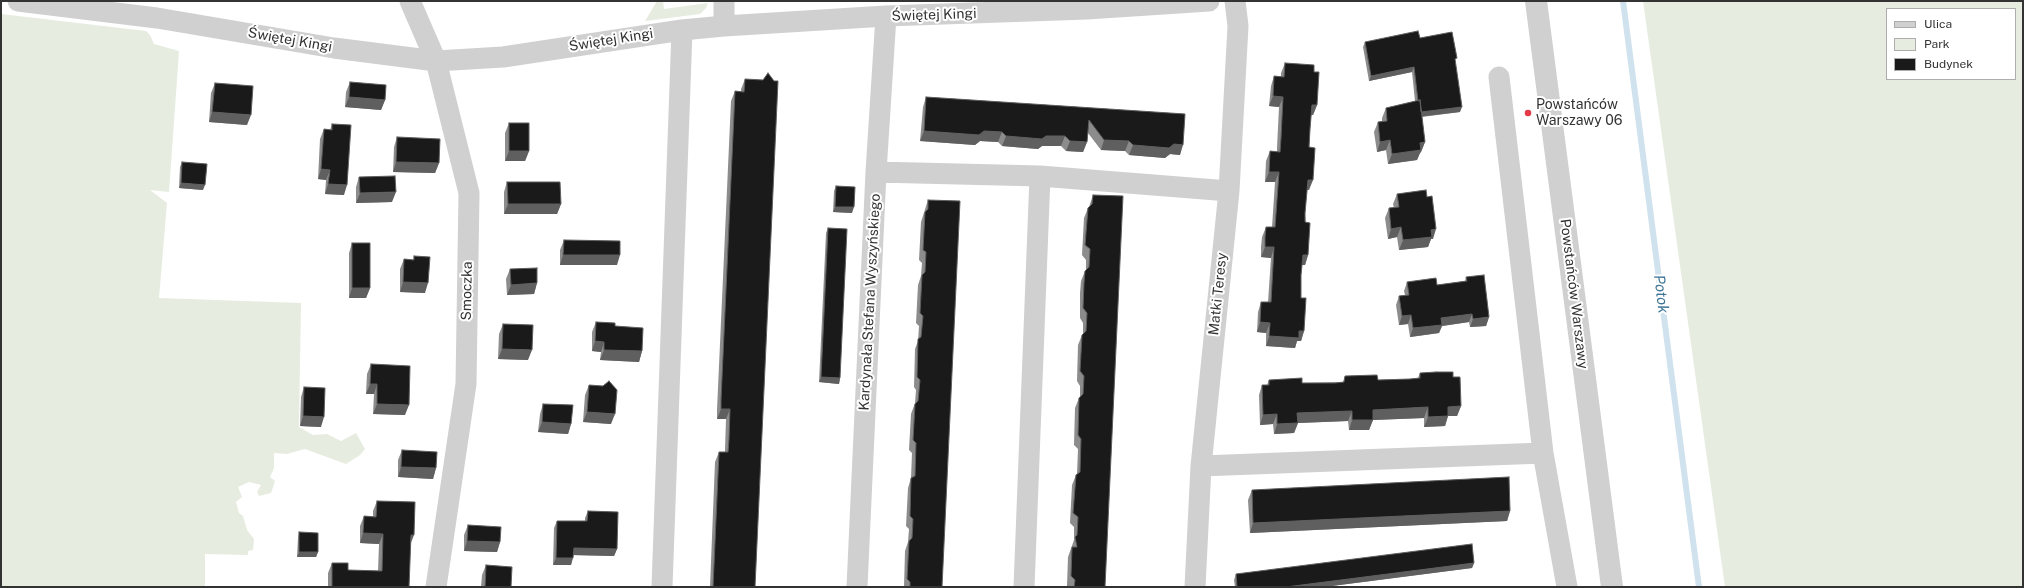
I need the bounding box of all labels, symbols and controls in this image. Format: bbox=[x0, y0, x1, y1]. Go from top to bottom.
street label: Świętej Kingi bbox=[891, 5, 977, 25]
legend bbox=[1886, 8, 2016, 80]
text: Ulica bbox=[1924, 17, 1952, 31]
street label: Świętej Kingi bbox=[247, 24, 333, 56]
street label: Świętej Kingi bbox=[568, 25, 654, 55]
text: Park bbox=[1924, 37, 1950, 51]
text: Budynek bbox=[1924, 57, 1973, 71]
place label: Powstańców Warszawy 06 bbox=[1536, 97, 1622, 130]
marker: Powstańców Warszawy 06 bbox=[1523, 108, 1533, 118]
street label: Kardynała Stefana Wyszyńskiego bbox=[856, 193, 884, 411]
street label: Powstańców Warszawy bbox=[1556, 218, 1592, 370]
street label: Matki Teresy bbox=[1205, 252, 1231, 336]
street label: Smoczka bbox=[458, 261, 476, 321]
water label: Potok bbox=[1650, 274, 1672, 314]

